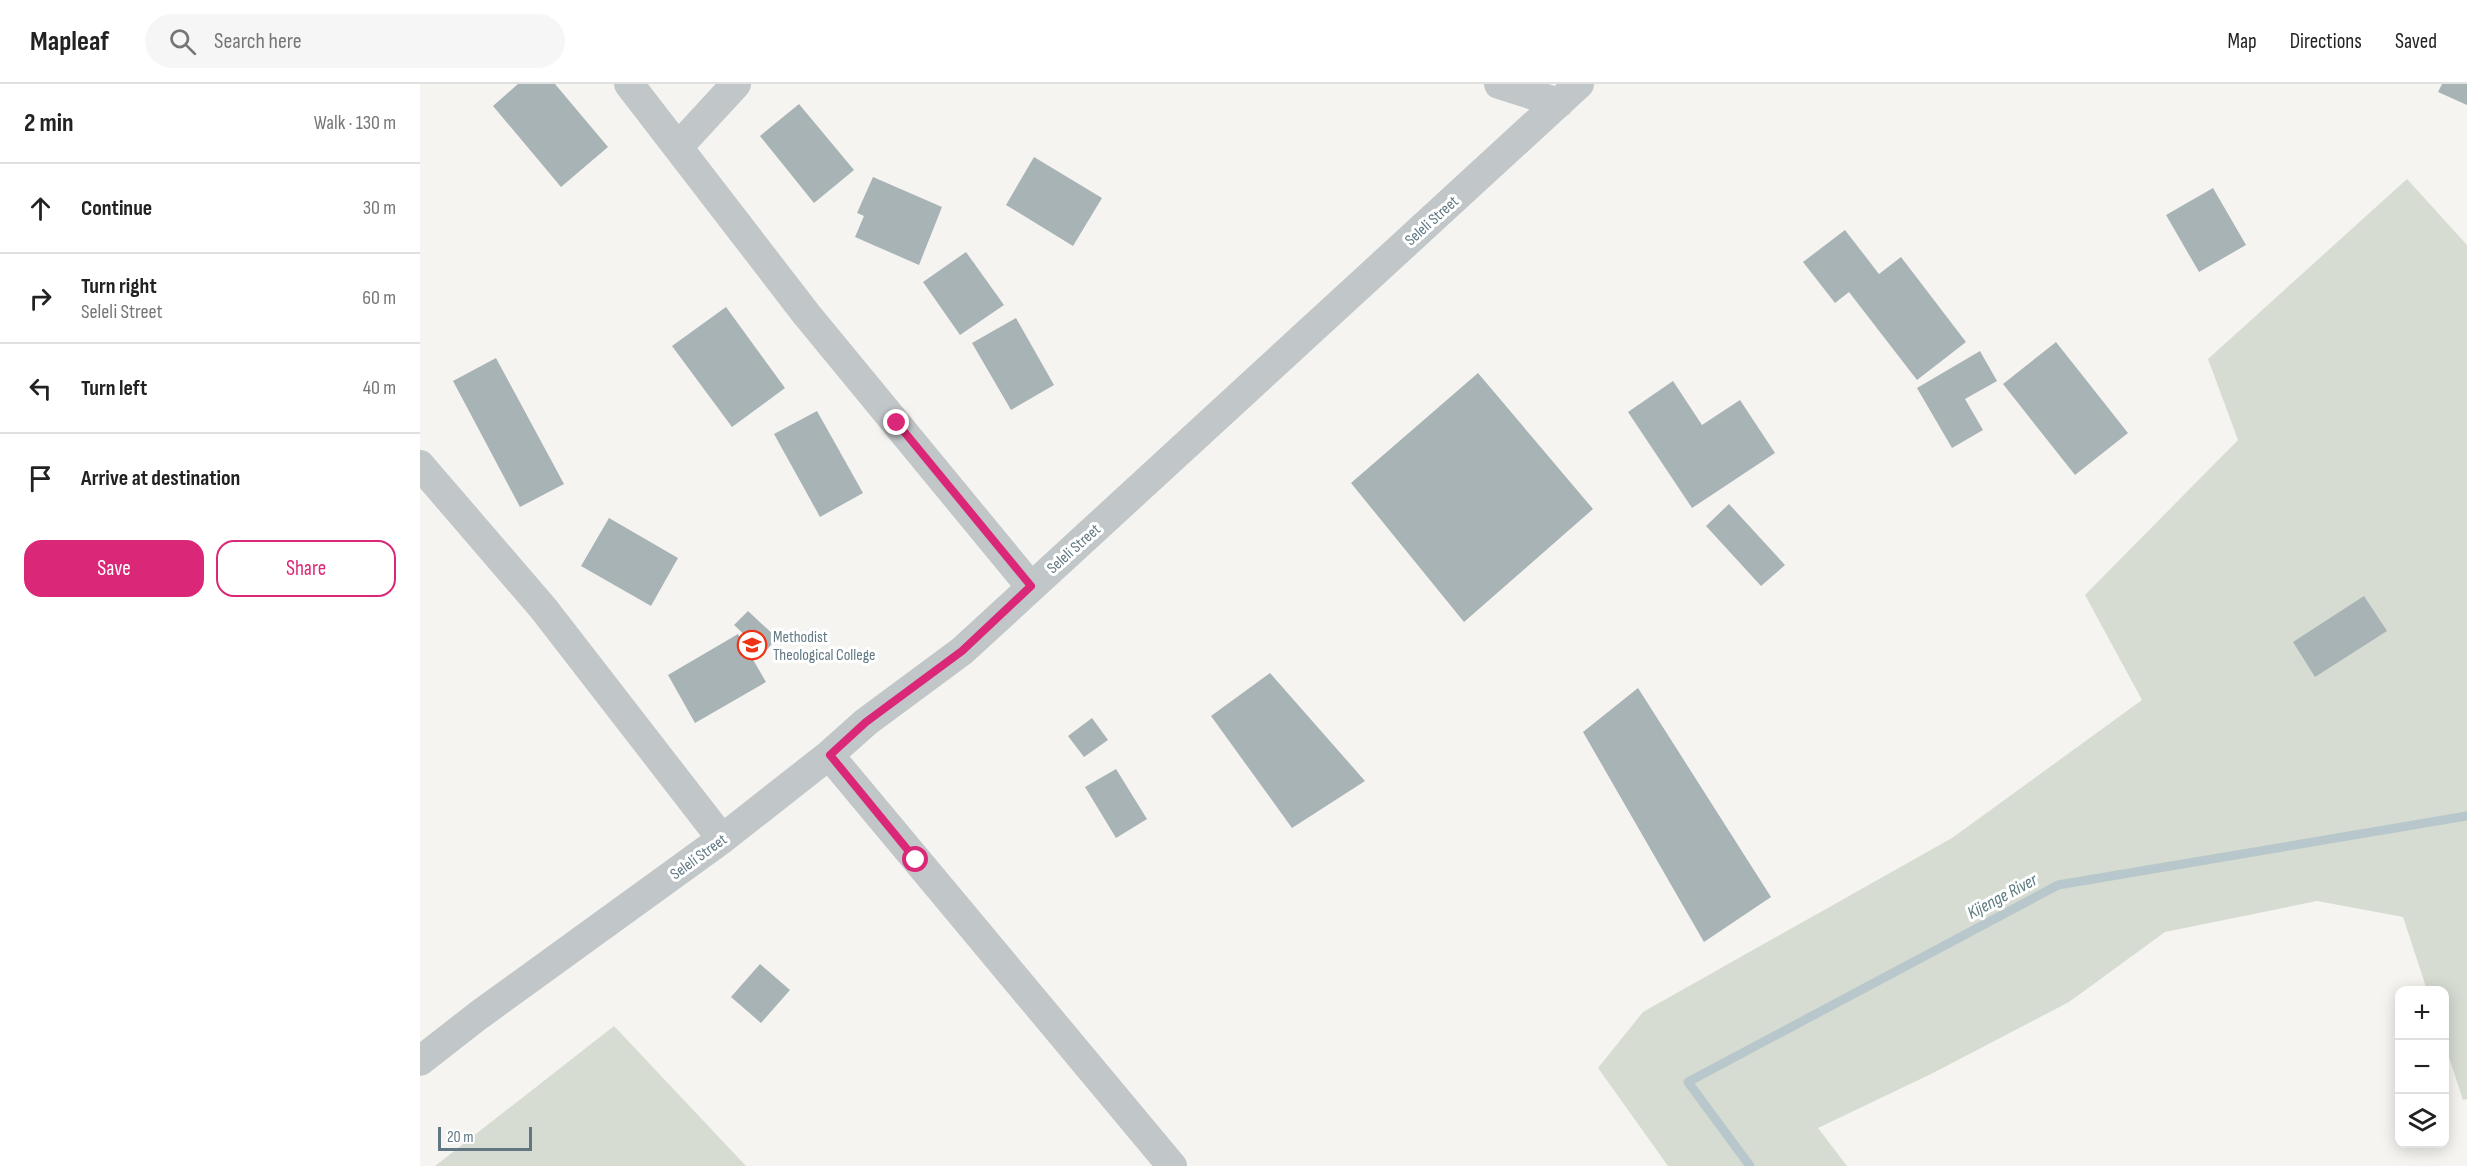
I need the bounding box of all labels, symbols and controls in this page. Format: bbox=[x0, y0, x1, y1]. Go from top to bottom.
search box bbox=[145, 14, 565, 68]
text: Mapleaf bbox=[30, 25, 109, 58]
icon: search bbox=[166, 25, 199, 58]
text: Search here bbox=[214, 28, 302, 55]
text: Map bbox=[2227, 29, 2257, 54]
text: Directions bbox=[2290, 29, 2362, 54]
text: Saved bbox=[2395, 29, 2437, 54]
text: 2 min bbox=[24, 108, 74, 139]
text: Walk · 130 m bbox=[314, 111, 396, 135]
icon: ahead bbox=[24, 192, 57, 225]
street label: Seleli Street bbox=[1401, 192, 1463, 250]
text: Continue bbox=[81, 195, 152, 222]
text: 30 m bbox=[363, 196, 396, 220]
text: Turn right bbox=[81, 273, 157, 300]
icon: right bbox=[24, 282, 57, 315]
text: 60 m bbox=[362, 286, 396, 310]
text: Seleli Street bbox=[81, 300, 163, 324]
icon: left bbox=[24, 372, 57, 405]
text: Turn left bbox=[81, 375, 147, 402]
text: 40 m bbox=[363, 376, 396, 400]
route end bbox=[883, 409, 909, 435]
icon: arrive bbox=[24, 462, 57, 495]
text: Arrive at destination bbox=[81, 465, 240, 492]
street label: Seleli Street bbox=[1043, 520, 1105, 578]
button: Save bbox=[24, 540, 204, 597]
button: Share bbox=[216, 540, 396, 597]
place label: Methodist Theological College bbox=[773, 628, 875, 665]
school or university icon: Methodist Theological College bbox=[736, 629, 768, 661]
street label: Seleli Street bbox=[667, 830, 731, 884]
route start bbox=[902, 846, 928, 872]
water label: Kijenge River bbox=[1964, 869, 2042, 924]
map controls bbox=[2395, 986, 2449, 1148]
button: + bbox=[2395, 986, 2449, 1040]
button: − bbox=[2395, 1040, 2449, 1094]
button: layers bbox=[2395, 1094, 2449, 1148]
scale bar bbox=[438, 1124, 532, 1152]
text: 20 m bbox=[447, 1128, 474, 1147]

